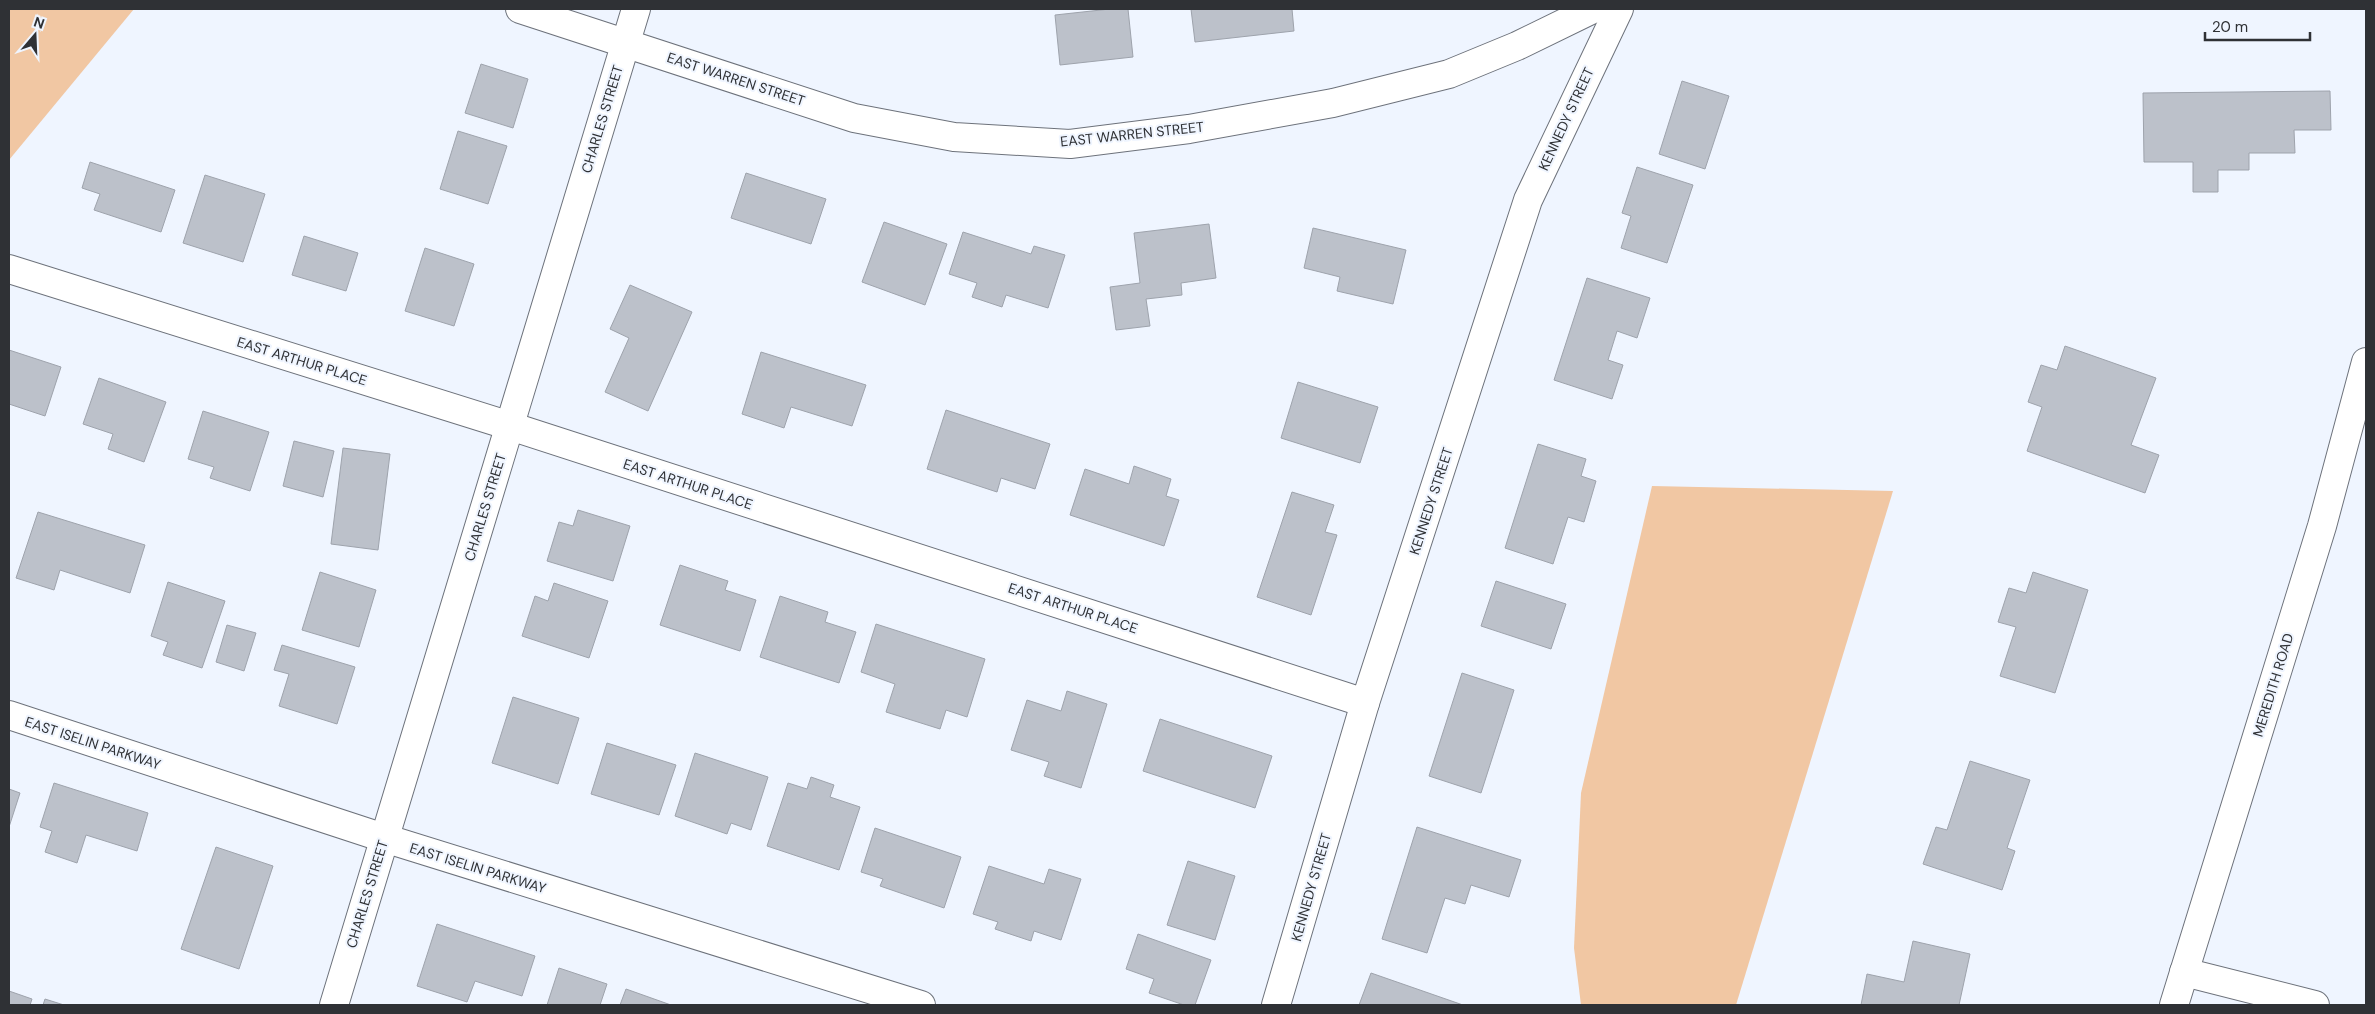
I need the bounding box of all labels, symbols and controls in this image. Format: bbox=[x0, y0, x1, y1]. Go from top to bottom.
north arrow bbox=[10, 10, 60, 60]
scale bar bbox=[2205, 10, 2310, 42]
text: N bbox=[31, 13, 47, 33]
text: 20 m bbox=[2212, 17, 2248, 37]
street label: EAST WARREN STREET bbox=[665, 48, 807, 110]
street label: CHARLES STREET bbox=[577, 63, 627, 175]
street label: KENNEDY STREET bbox=[1534, 64, 1598, 174]
street label: EAST WARREN STREET bbox=[1059, 117, 1205, 150]
street label: EAST ARTHUR PLACE bbox=[235, 333, 369, 389]
street label: KENNEDY STREET bbox=[1405, 445, 1457, 557]
street label: CHARLES STREET bbox=[460, 451, 510, 563]
street label: EAST ARTHUR PLACE bbox=[621, 455, 755, 513]
street label: EAST ARTHUR PLACE bbox=[1006, 579, 1140, 637]
street label: MEREDITH ROAD bbox=[2249, 631, 2297, 739]
street label: EAST ISELIN PARKWAY bbox=[23, 713, 163, 773]
street label: KENNEDY STREET bbox=[1287, 831, 1335, 943]
street label: CHARLES STREET bbox=[342, 838, 392, 950]
street label: EAST ISELIN PARKWAY bbox=[408, 839, 548, 897]

